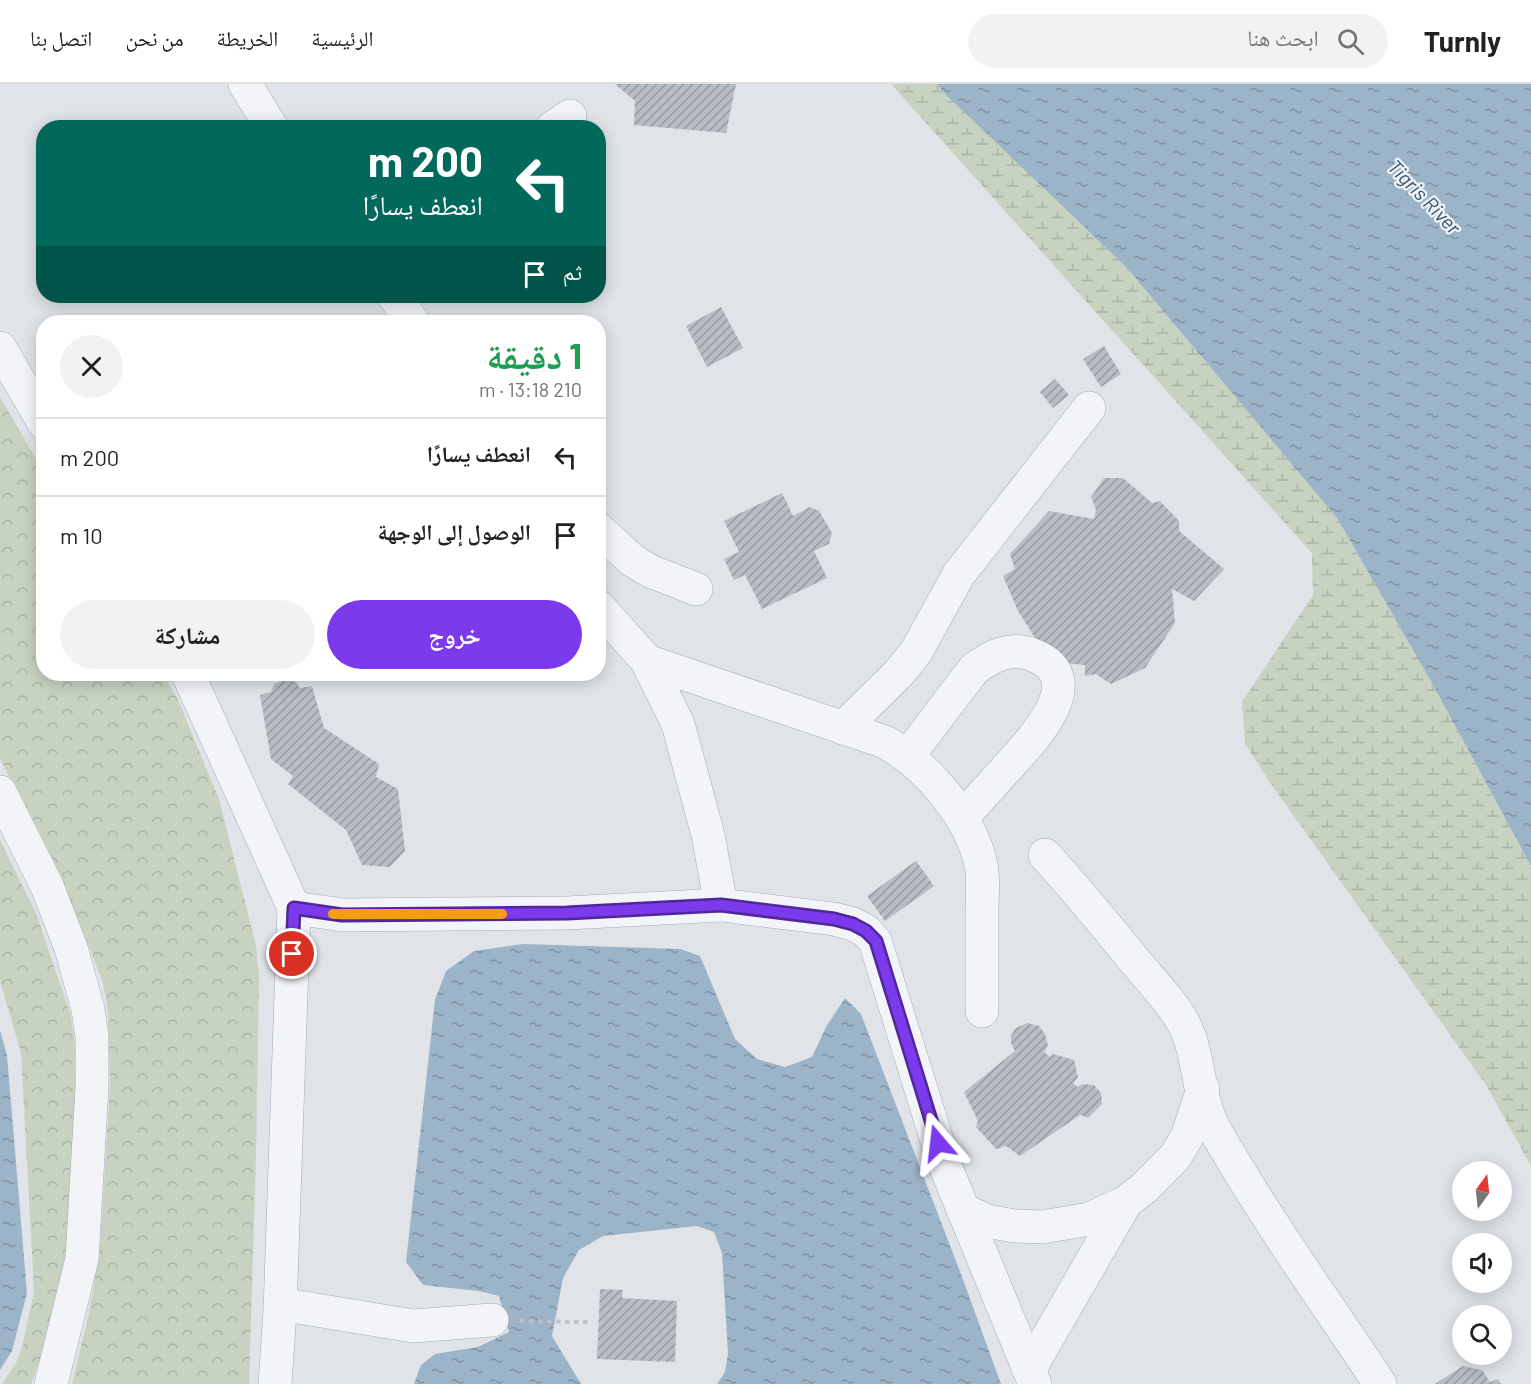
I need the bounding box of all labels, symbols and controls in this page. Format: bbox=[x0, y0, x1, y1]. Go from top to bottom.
search box bbox=[968, 14, 1388, 68]
text: ابحث هنا bbox=[1247, 24, 1319, 50]
text: Turnly bbox=[1424, 24, 1501, 58]
text: اتصل بنا bbox=[30, 25, 92, 50]
text: من نحن bbox=[125, 25, 183, 50]
text: الخريطة bbox=[216, 25, 278, 50]
text: الرئيسية bbox=[311, 25, 374, 50]
icon: search bbox=[1334, 25, 1367, 58]
text: 200 m bbox=[368, 135, 483, 185]
icon: left bbox=[504, 144, 582, 222]
water label: Tigris River bbox=[1383, 154, 1467, 239]
text: انعطف يسارًا bbox=[363, 188, 483, 220]
icon: arrive bbox=[518, 258, 551, 291]
text: ثم bbox=[563, 258, 582, 284]
text: 1 دقيقة bbox=[486, 333, 582, 376]
button: close bbox=[60, 335, 123, 398]
text: 210 m · 13:18 bbox=[479, 377, 582, 401]
text: انعطف يسارًا bbox=[427, 440, 531, 466]
icon: left bbox=[549, 441, 582, 474]
text: 200 m bbox=[60, 444, 119, 470]
text: الوصول إلى الوجهة bbox=[378, 518, 531, 544]
icon: arrive bbox=[549, 519, 582, 552]
text: 10 m bbox=[60, 522, 103, 548]
button: مشاركة bbox=[60, 600, 315, 669]
button: خروج bbox=[327, 600, 582, 669]
pin bbox=[266, 928, 317, 979]
icon: arrive bbox=[275, 937, 308, 970]
position arrow bbox=[906, 1111, 970, 1175]
north arrow bbox=[1452, 1161, 1512, 1221]
map controls bbox=[1452, 1161, 1512, 1365]
button: sound bbox=[1452, 1233, 1512, 1293]
button: search bbox=[1452, 1305, 1512, 1365]

